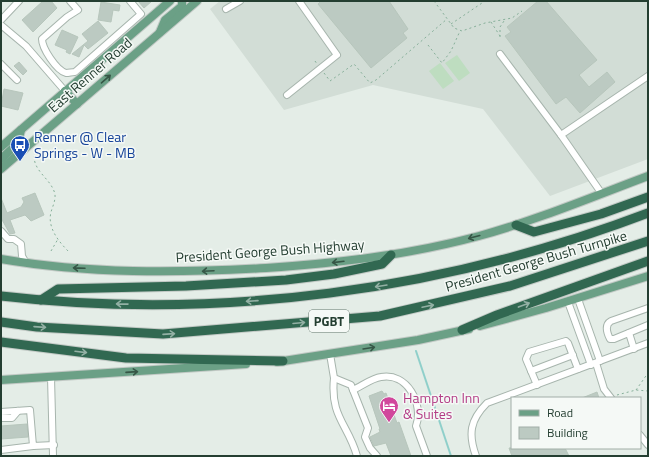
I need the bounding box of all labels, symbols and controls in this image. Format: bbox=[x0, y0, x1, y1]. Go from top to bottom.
street label: East Renner Road bbox=[43, 32, 136, 117]
one-way arrow bbox=[101, 74, 112, 83]
place label: Renner @ Clear Springs - W - MB bbox=[34, 126, 135, 163]
bus stop icon: Renner @ Clear Springs - W - MB bbox=[9, 134, 31, 162]
street label: President George Bush Turnpike bbox=[443, 225, 629, 297]
street label: President George Bush Highway bbox=[175, 233, 365, 268]
one-way arrow bbox=[468, 234, 481, 241]
one-way arrow bbox=[332, 259, 345, 266]
one-way arrow bbox=[73, 264, 86, 271]
one-way arrow bbox=[202, 267, 215, 275]
one-way arrow bbox=[375, 282, 388, 290]
one-way arrow bbox=[246, 297, 259, 304]
one-way arrow bbox=[116, 300, 129, 308]
one-way arrow bbox=[518, 301, 530, 309]
one-way arrow bbox=[421, 302, 434, 310]
road number: PGBT bbox=[309, 310, 349, 332]
one-way arrow bbox=[292, 320, 305, 327]
one-way arrow bbox=[33, 323, 46, 330]
one-way arrow bbox=[162, 330, 175, 337]
one-way arrow bbox=[362, 344, 375, 352]
one-way arrow bbox=[74, 348, 87, 356]
one-way arrow bbox=[125, 368, 138, 375]
place label: Hampton Inn & Suites bbox=[403, 387, 480, 424]
hotel icon: Hampton Inn & Suites bbox=[378, 395, 400, 423]
legend bbox=[511, 397, 641, 449]
text: Road bbox=[547, 403, 573, 422]
text: Building bbox=[547, 423, 588, 442]

